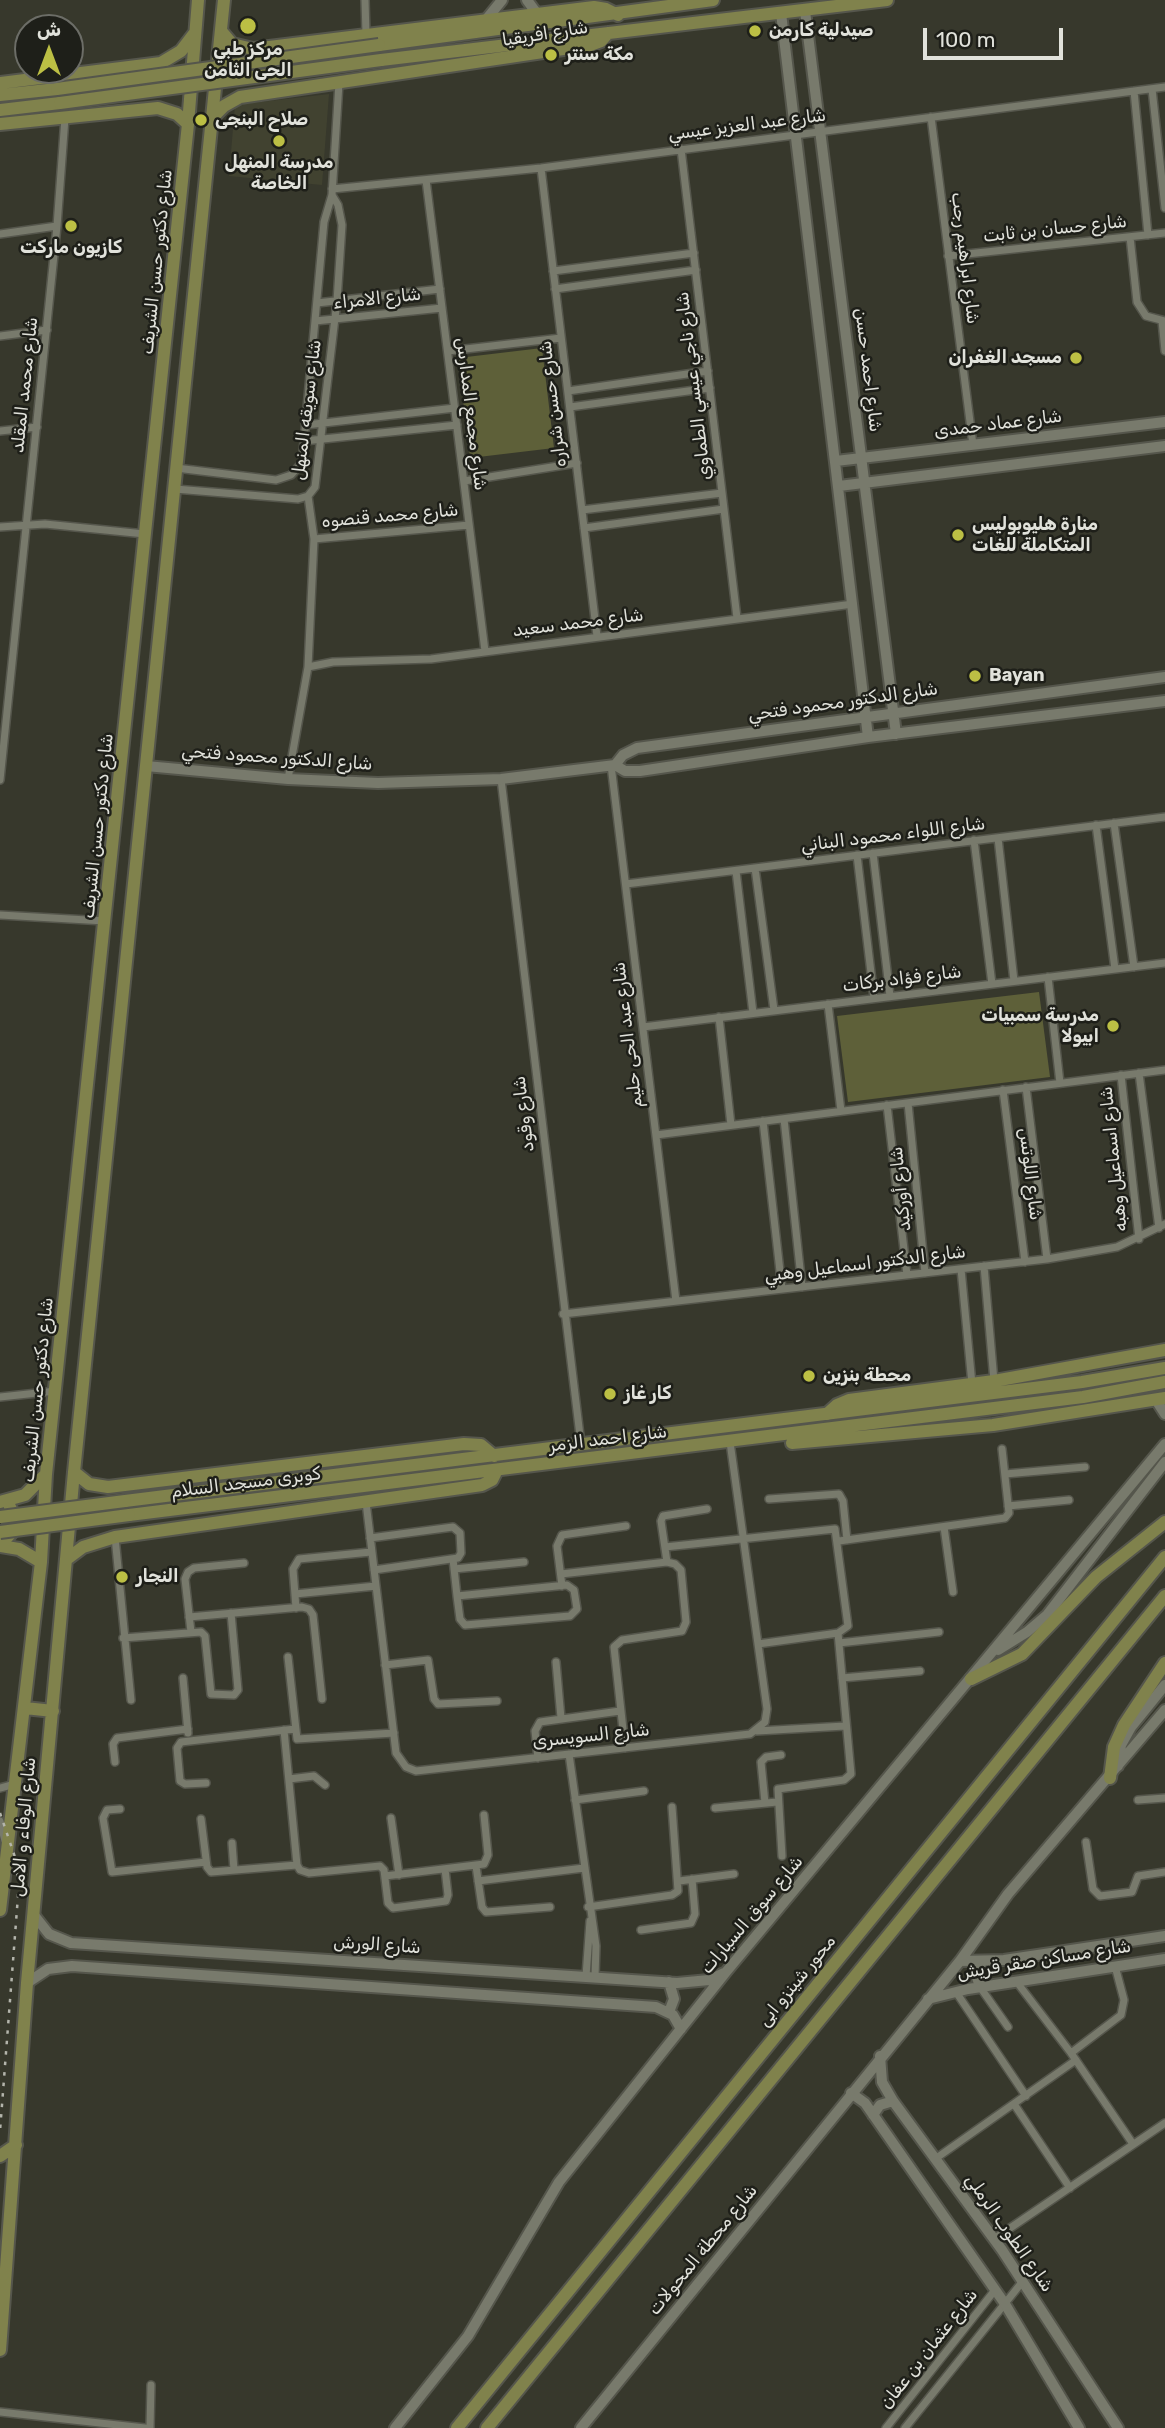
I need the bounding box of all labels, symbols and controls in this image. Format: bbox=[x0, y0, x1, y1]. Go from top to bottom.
north arrow bbox=[14, 14, 84, 84]
scale bar bbox=[927, 14, 1067, 58]
marker: مركز طبي الحى الثامن bbox=[238, 16, 258, 36]
street label: شارع افريقيا bbox=[500, 17, 590, 51]
text: ش bbox=[37, 18, 61, 41]
place label: صيدلية كارمن bbox=[769, 20, 873, 42]
marker: صيدلية كارمن bbox=[747, 23, 763, 39]
text: 100 m bbox=[936, 27, 995, 52]
place label: مركز طبي الحى الثامن bbox=[204, 39, 292, 82]
place label: مكة سنتر bbox=[565, 44, 634, 66]
marker: مكة سنتر bbox=[543, 47, 559, 63]
street label: شارع عبد العزيز عيسي bbox=[667, 105, 827, 145]
place label: صلاح البنجى bbox=[215, 109, 308, 131]
marker: صلاح البنجى bbox=[193, 112, 209, 128]
marker: مدرسة المنهل الخاصة bbox=[271, 133, 287, 149]
place label: مدرسة المنهل الخاصة bbox=[225, 152, 333, 194]
street label: شارع دكتور حسن الشريف bbox=[137, 168, 177, 356]
street label: شارع ابراهيم رجب bbox=[946, 191, 984, 325]
street label: شارع حسان بن ثابت bbox=[982, 211, 1128, 247]
marker: كازيون ماركت bbox=[63, 218, 79, 234]
place label: كازيون ماركت bbox=[20, 237, 122, 259]
street label: شارع الامراء bbox=[332, 284, 422, 314]
street label: شارع ناجي عيسي الطماوي bbox=[672, 290, 716, 482]
street label: شارع احمد حسن bbox=[850, 307, 886, 433]
street label: شارع محمد المقلد bbox=[7, 316, 43, 454]
street label: شارع مجمع المدارس bbox=[451, 336, 491, 492]
street label: شارع سويقه المنهل bbox=[288, 339, 326, 481]
street label: شارع حسن شراره bbox=[535, 339, 571, 469]
place label: مسجد الغفران bbox=[948, 347, 1062, 369]
marker: مسجد الغفران bbox=[1068, 350, 1084, 366]
street label: شارع عماد حمدى bbox=[933, 405, 1063, 443]
street label: شارع محمد قنصوه bbox=[321, 499, 459, 533]
place label: منارة هليوبوليس المتكاملة للغات bbox=[972, 514, 1098, 556]
marker: منارة هليوبوليس المتكاملة للغات bbox=[950, 527, 966, 543]
street label: شارع محمد سعيد bbox=[511, 604, 645, 642]
place label: Bayan bbox=[989, 665, 1045, 687]
marker: Bayan bbox=[967, 668, 983, 684]
street label: شارع الدكتور محمود فتحي bbox=[747, 678, 939, 726]
street label: شارع دكتور حسن الشريف bbox=[78, 732, 118, 920]
street label: شارع الدكتور محمود فتحي bbox=[181, 741, 373, 775]
street label: شارع اللواء محمود البناني bbox=[800, 813, 986, 857]
street label: شارع عبد الحى حليم bbox=[608, 961, 648, 1109]
street label: شارع فؤاد بركات bbox=[841, 961, 963, 997]
place label: مدرسة سمبيات ابيولا bbox=[981, 1005, 1099, 1048]
marker: مدرسة سمبيات ابيولا bbox=[1105, 1018, 1121, 1034]
street label: شارع وقود bbox=[509, 1075, 539, 1153]
street label: شارع اسماعيل وهبه bbox=[1096, 1085, 1132, 1233]
street label: شارع اللوتس bbox=[1014, 1127, 1046, 1221]
street label: شارع أوركيد bbox=[886, 1146, 916, 1232]
street label: شارع الدكتور اسماعيل وهبي bbox=[763, 1241, 967, 1287]
street label: شارع دكتور حسن الشريف bbox=[18, 1296, 58, 1484]
place label: محطة بنزين bbox=[823, 1365, 911, 1387]
marker: محطة بنزين bbox=[801, 1368, 817, 1384]
place label: كار غاز bbox=[624, 1383, 671, 1405]
marker: كار غاز bbox=[602, 1386, 618, 1402]
street label: شارع احمد الزمر bbox=[548, 1421, 668, 1457]
street label: كوبرى مسجد السلام bbox=[170, 1463, 322, 1503]
place label: النجار bbox=[136, 1566, 179, 1588]
marker: النجار bbox=[114, 1569, 130, 1585]
street label: شارع السويسرى bbox=[531, 1719, 651, 1753]
street label: شارع الوفاء و الامل bbox=[7, 1756, 41, 1898]
street label: شارع سوق السيارات bbox=[696, 1851, 808, 1979]
street label: شارع الورش bbox=[333, 1931, 421, 1959]
street label: محور شينزو ابى bbox=[753, 1931, 841, 2031]
street label: شارع مساكن صقر قريش bbox=[955, 1936, 1133, 1984]
street label: شارع الطوب الرملي bbox=[960, 2170, 1058, 2296]
street label: شارع محطة المحولات bbox=[644, 2180, 762, 2320]
street label: شارع عثمان بن عفان bbox=[875, 2285, 983, 2413]

